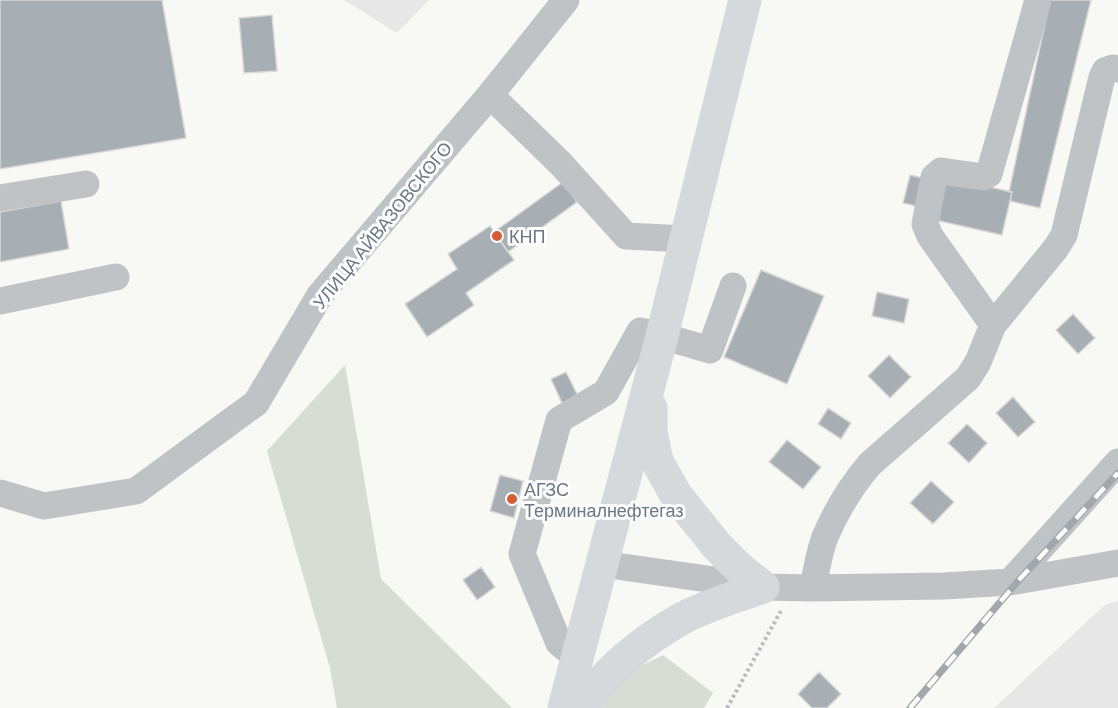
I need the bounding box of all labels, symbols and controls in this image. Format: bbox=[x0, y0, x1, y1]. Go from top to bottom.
street label: УЛИЦА АЙВАЗОВСКОГО bbox=[308, 137, 456, 313]
place label: КНП bbox=[509, 225, 545, 247]
marker: КНП bbox=[490, 229, 504, 243]
place label: АГЗС Терминалнефтегаз bbox=[524, 478, 684, 521]
marker: АГЗС Терминалнефтегаз bbox=[505, 492, 519, 506]

